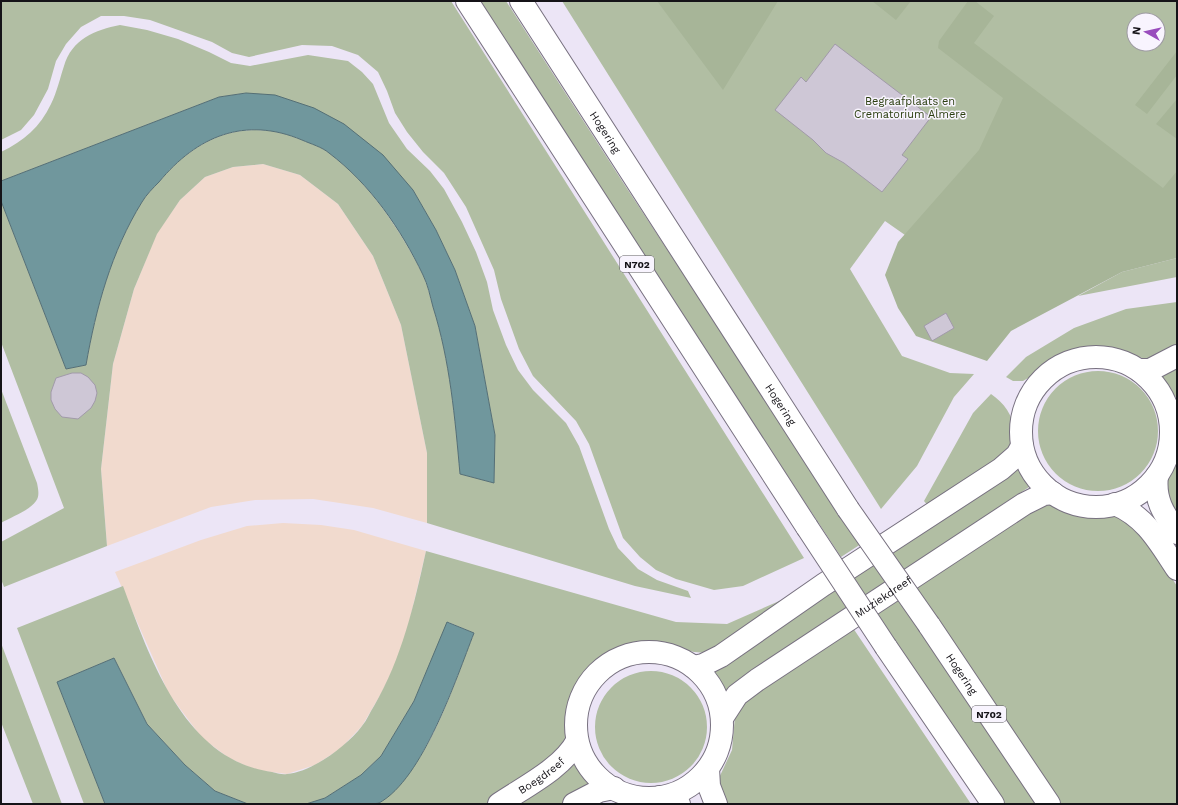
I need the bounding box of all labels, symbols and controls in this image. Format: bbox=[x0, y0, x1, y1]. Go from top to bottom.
north arrow bbox=[1126, 12, 1166, 52]
text: N bbox=[1130, 26, 1144, 36]
park label: Begraafplaats en Crematorium Almere bbox=[854, 95, 966, 121]
street label: Hogering bbox=[587, 109, 624, 156]
road number: N702 bbox=[620, 256, 654, 272]
street label: Hogering bbox=[763, 381, 799, 428]
street label: Muziekdreef bbox=[852, 573, 915, 620]
street label: Hogering bbox=[943, 651, 980, 697]
road number: N702 bbox=[972, 706, 1006, 722]
street label: Boegdreef bbox=[516, 754, 568, 797]

